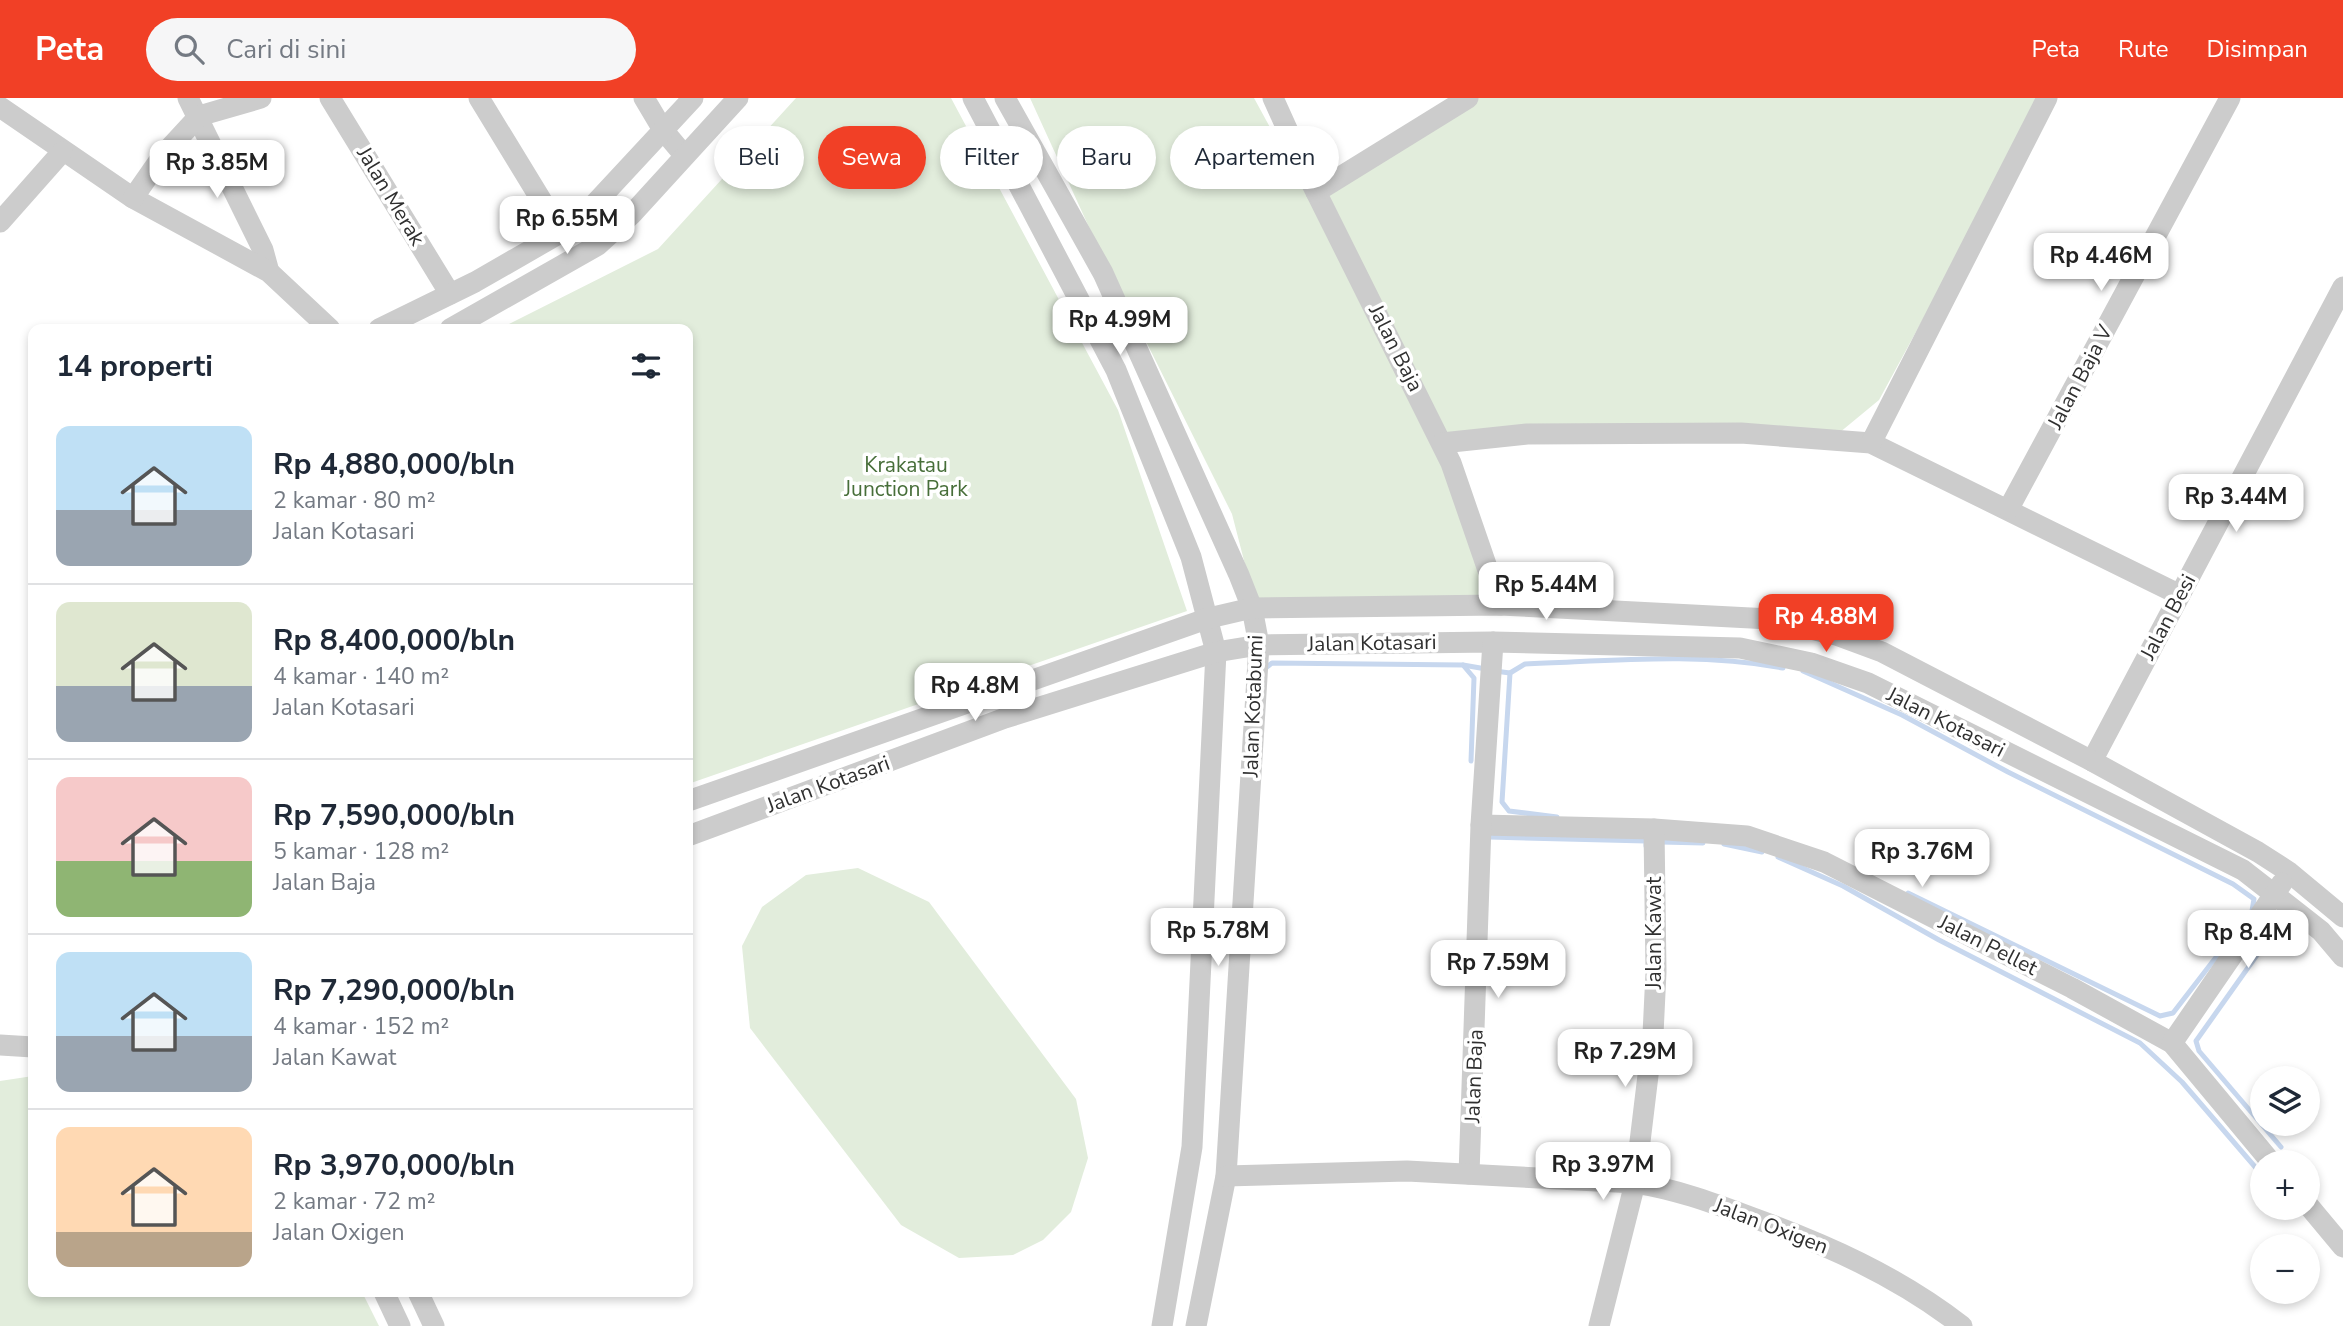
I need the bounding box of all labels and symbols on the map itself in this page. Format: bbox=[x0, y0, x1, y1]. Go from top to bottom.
pin: Rp 3.85M bbox=[145, 140, 289, 200]
street label: Jalan Merak bbox=[350, 140, 432, 251]
pin: Rp 6.55M bbox=[495, 197, 639, 256]
pin: Rp 4.46M bbox=[2029, 234, 2173, 293]
pin: Rp 4.99M bbox=[1048, 298, 1192, 357]
street label: Jalan Baja bbox=[1362, 299, 1430, 396]
street label: Jalan Baja V bbox=[2040, 320, 2119, 435]
park label: Krakatau Junction Park bbox=[843, 451, 968, 503]
pin: Rp 3.44M bbox=[2164, 474, 2308, 534]
pin: Rp 5.44M bbox=[1474, 562, 1618, 622]
street label: Jalan Besi bbox=[2133, 569, 2202, 665]
pin: Rp 4.88M bbox=[1754, 594, 1898, 654]
street label: Jalan Kotasari bbox=[1306, 628, 1437, 658]
street label: Jalan Kotabumi bbox=[1236, 634, 1269, 779]
pin: Rp 4.8M bbox=[910, 664, 1040, 723]
street label: Jalan Kotasari bbox=[1881, 680, 2010, 764]
street label: Jalan Kotasari bbox=[762, 749, 893, 820]
pin: Rp 3.76M bbox=[1850, 830, 1994, 889]
street label: Jalan Kawat bbox=[1640, 876, 1668, 990]
pin: Rp 5.78M bbox=[1146, 908, 1290, 968]
street label: Jalan Pellet bbox=[1933, 908, 2043, 982]
pin: Rp 8.4M bbox=[2183, 910, 2313, 970]
pin: Rp 7.59M bbox=[1426, 940, 1570, 1000]
street label: Jalan Baja bbox=[1458, 1029, 1490, 1124]
pin: Rp 7.29M bbox=[1553, 1030, 1697, 1089]
pin: Rp 3.97M bbox=[1531, 1142, 1675, 1202]
street label: Jalan Oxigen bbox=[1709, 1191, 1832, 1261]

